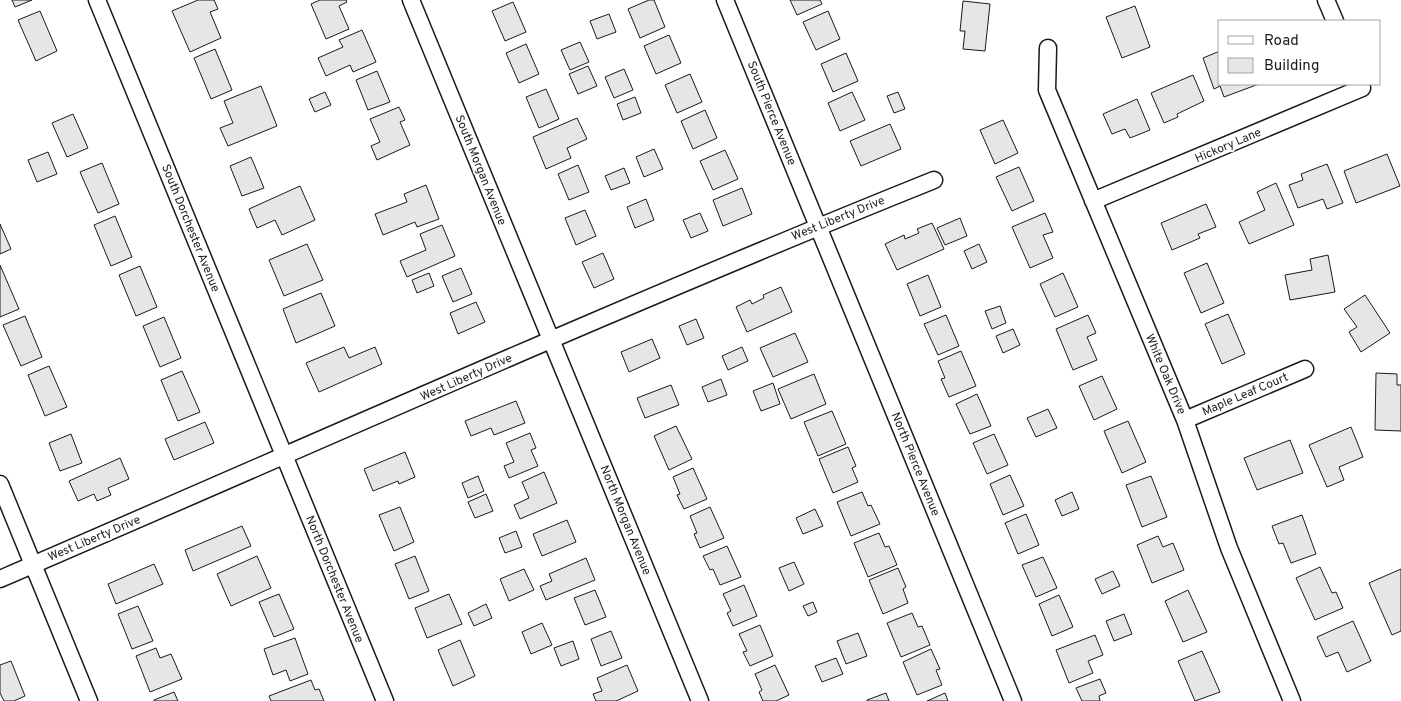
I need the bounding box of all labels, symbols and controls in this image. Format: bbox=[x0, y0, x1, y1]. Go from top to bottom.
legend bbox=[1218, 20, 1381, 85]
text: Road bbox=[1264, 32, 1299, 51]
text: Building bbox=[1264, 57, 1319, 76]
street label: South Pierce Avenue bbox=[743, 59, 799, 168]
street label: South Morgan Avenue bbox=[451, 113, 509, 228]
street label: Hickory Lane bbox=[1193, 125, 1264, 167]
street label: South Dorchester Avenue bbox=[157, 162, 223, 295]
street label: West Liberty Drive bbox=[789, 193, 887, 245]
street label: White Oak Drive bbox=[1141, 332, 1189, 417]
street label: West Liberty Drive bbox=[418, 350, 515, 405]
street label: Maple Leaf Court bbox=[1200, 370, 1291, 420]
street label: North Pierce Avenue bbox=[887, 410, 943, 519]
street label: North Morgan Avenue bbox=[596, 463, 654, 578]
street label: West Liberty Drive bbox=[46, 512, 143, 566]
street label: North Dorchester Avenue bbox=[301, 513, 367, 645]

